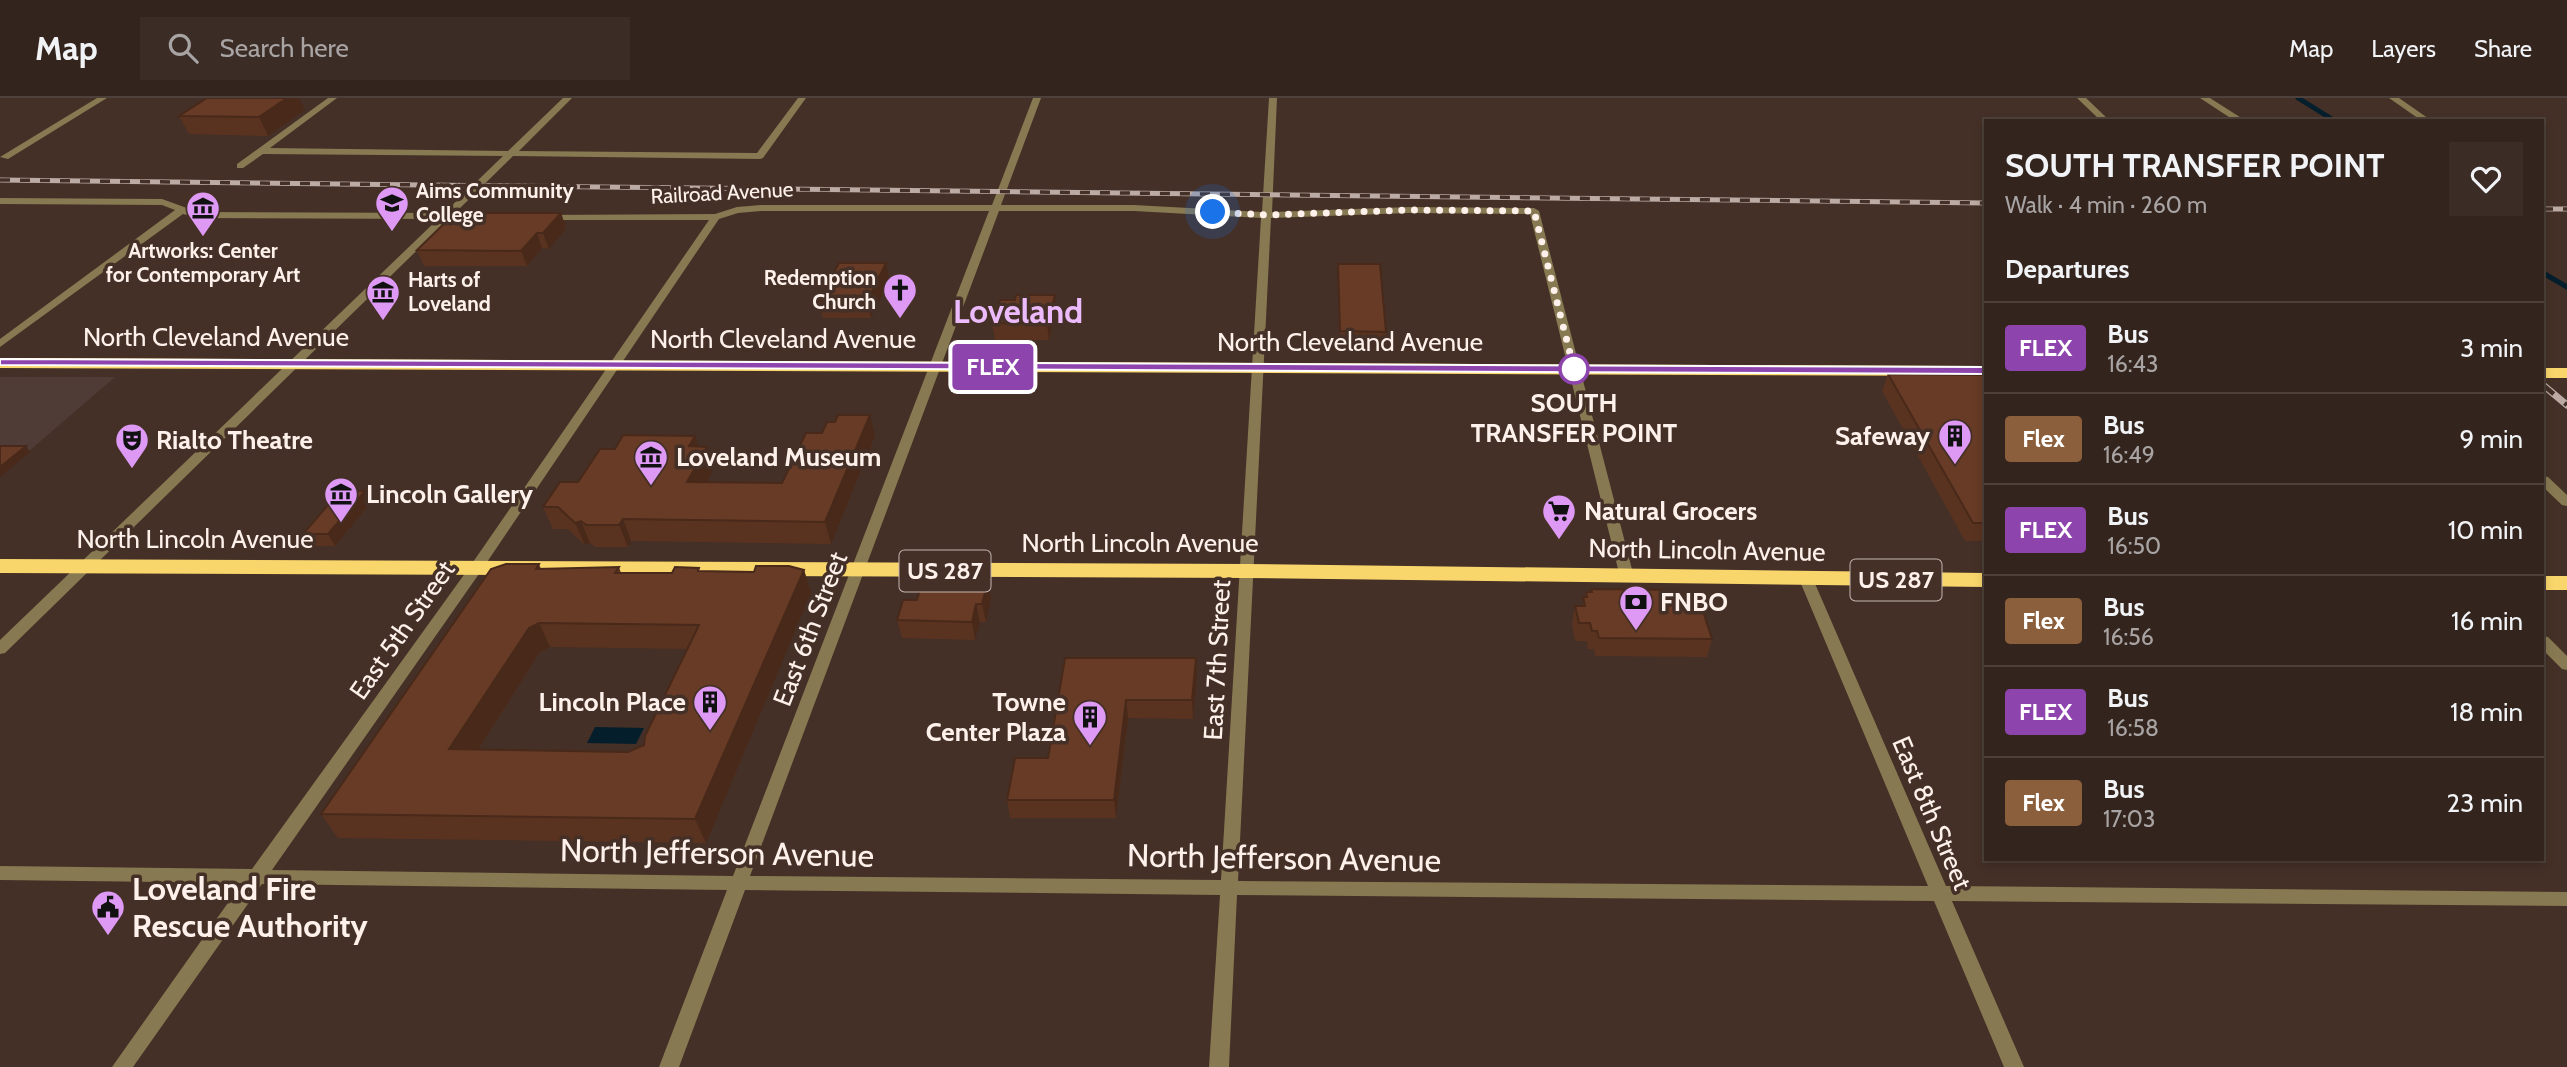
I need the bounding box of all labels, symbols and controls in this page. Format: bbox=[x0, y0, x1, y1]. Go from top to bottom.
search box bbox=[140, 17, 630, 80]
text: Map bbox=[35, 28, 98, 68]
icon: search bbox=[164, 29, 202, 67]
text: Search here bbox=[220, 32, 349, 64]
text: Map bbox=[2289, 34, 2333, 63]
text: Layers bbox=[2371, 34, 2436, 63]
text: Share bbox=[2474, 34, 2532, 63]
button: heart bbox=[2449, 142, 2523, 216]
text: SOUTH TRANSFER POINT bbox=[2005, 145, 2385, 185]
street label: Railroad Avenue bbox=[650, 176, 794, 209]
place label: Aims Community College bbox=[416, 178, 574, 227]
school or university icon: Aims Community College bbox=[373, 184, 411, 233]
museum icon: Artworks: Center for Contemporary Art bbox=[184, 189, 222, 238]
text: Walk · 4 min · 260 m bbox=[2005, 191, 2207, 219]
your location bbox=[1195, 194, 1230, 229]
place label: Artworks: Center for Contemporary Art bbox=[106, 238, 300, 287]
text: Departures bbox=[2005, 253, 2129, 285]
place label: Redemption Church bbox=[764, 265, 876, 314]
place label: Harts of Loveland bbox=[408, 267, 491, 316]
church icon: Redemption Church bbox=[881, 271, 919, 320]
museum icon: Harts of Loveland bbox=[364, 273, 402, 322]
district label: Loveland bbox=[953, 291, 1083, 331]
text: Bus bbox=[2107, 318, 2149, 350]
street label: North Cleveland Avenue bbox=[83, 321, 349, 353]
street label: North Cleveland Avenue bbox=[650, 323, 916, 355]
street label: North Cleveland Avenue bbox=[1217, 326, 1483, 358]
text: 3 min bbox=[2460, 332, 2523, 364]
text: FLEX bbox=[2019, 333, 2072, 362]
line badge: FLEX bbox=[944, 344, 1042, 390]
text: 16:43 bbox=[2107, 350, 2158, 378]
text: FLEX bbox=[966, 352, 1020, 381]
marker: SOUTH TRANSFER POINT bbox=[1559, 354, 1589, 384]
place label: SOUTH TRANSFER POINT bbox=[1471, 387, 1678, 449]
text: Bus bbox=[2103, 409, 2144, 441]
building icon: Safeway bbox=[1936, 417, 1974, 466]
place label: Safeway bbox=[1835, 420, 1930, 452]
theatre icon: Rialto Theatre bbox=[113, 421, 151, 470]
text: 9 min bbox=[2460, 423, 2523, 455]
place label: Rialto Theatre bbox=[156, 424, 313, 456]
text: Flex bbox=[2022, 424, 2065, 453]
museum icon: Loveland Museum bbox=[632, 438, 670, 487]
place label: Loveland Museum bbox=[676, 441, 881, 473]
text: 16:49 bbox=[2103, 441, 2155, 469]
museum icon: Lincoln Gallery bbox=[322, 475, 360, 524]
place label: Lincoln Gallery bbox=[366, 478, 533, 510]
supermarket icon: Natural Grocers bbox=[1540, 492, 1578, 541]
place label: Natural Grocers bbox=[1584, 495, 1757, 527]
text: Bus bbox=[2107, 500, 2149, 532]
text: 10 min bbox=[2448, 514, 2523, 546]
text: FLEX bbox=[2019, 515, 2072, 544]
street label: North Lincoln Avenue bbox=[76, 523, 314, 555]
street label: North Lincoln Avenue bbox=[1021, 527, 1259, 559]
street label: North Lincoln Avenue bbox=[1588, 532, 1826, 568]
text: 16:50 bbox=[2107, 532, 2161, 560]
street label: East 6th Street bbox=[766, 547, 854, 711]
road number: US 287 bbox=[900, 550, 990, 592]
street label: East 5th Street bbox=[342, 554, 462, 705]
road number: US 287 bbox=[1850, 560, 1941, 601]
street label: East 7th Street bbox=[1197, 579, 1237, 741]
bank icon: FNBO bbox=[1617, 583, 1655, 632]
place label: FNBO bbox=[1660, 586, 1728, 618]
text: Bus bbox=[2103, 591, 2144, 623]
text: 16 min bbox=[2451, 605, 2523, 637]
text: Flex bbox=[2022, 606, 2065, 635]
text: 16:56 bbox=[2103, 623, 2154, 651]
text: Bus bbox=[2107, 682, 2149, 714]
building icon: Lincoln Place bbox=[691, 683, 729, 732]
place label: Lincoln Place bbox=[539, 686, 686, 718]
place label: Towne Center Plaza bbox=[926, 686, 1066, 748]
text: 18 min bbox=[2450, 696, 2523, 728]
text: FLEX bbox=[2019, 697, 2072, 726]
building icon: Towne Center Plaza bbox=[1071, 698, 1109, 747]
text: 16:58 bbox=[2107, 714, 2159, 742]
street label: East 8th Street bbox=[1885, 731, 1979, 895]
text: Bus bbox=[2103, 773, 2144, 805]
text: 23 min bbox=[2447, 787, 2523, 819]
text: Flex bbox=[2022, 788, 2065, 817]
text: 17:03 bbox=[2103, 805, 2155, 833]
street label: North Jefferson Avenue bbox=[560, 830, 874, 875]
street label: North Jefferson Avenue bbox=[1127, 835, 1441, 880]
place label: Loveland Fire Rescue Authority bbox=[132, 869, 369, 945]
public building icon: Loveland Fire Rescue Authority bbox=[89, 888, 127, 937]

